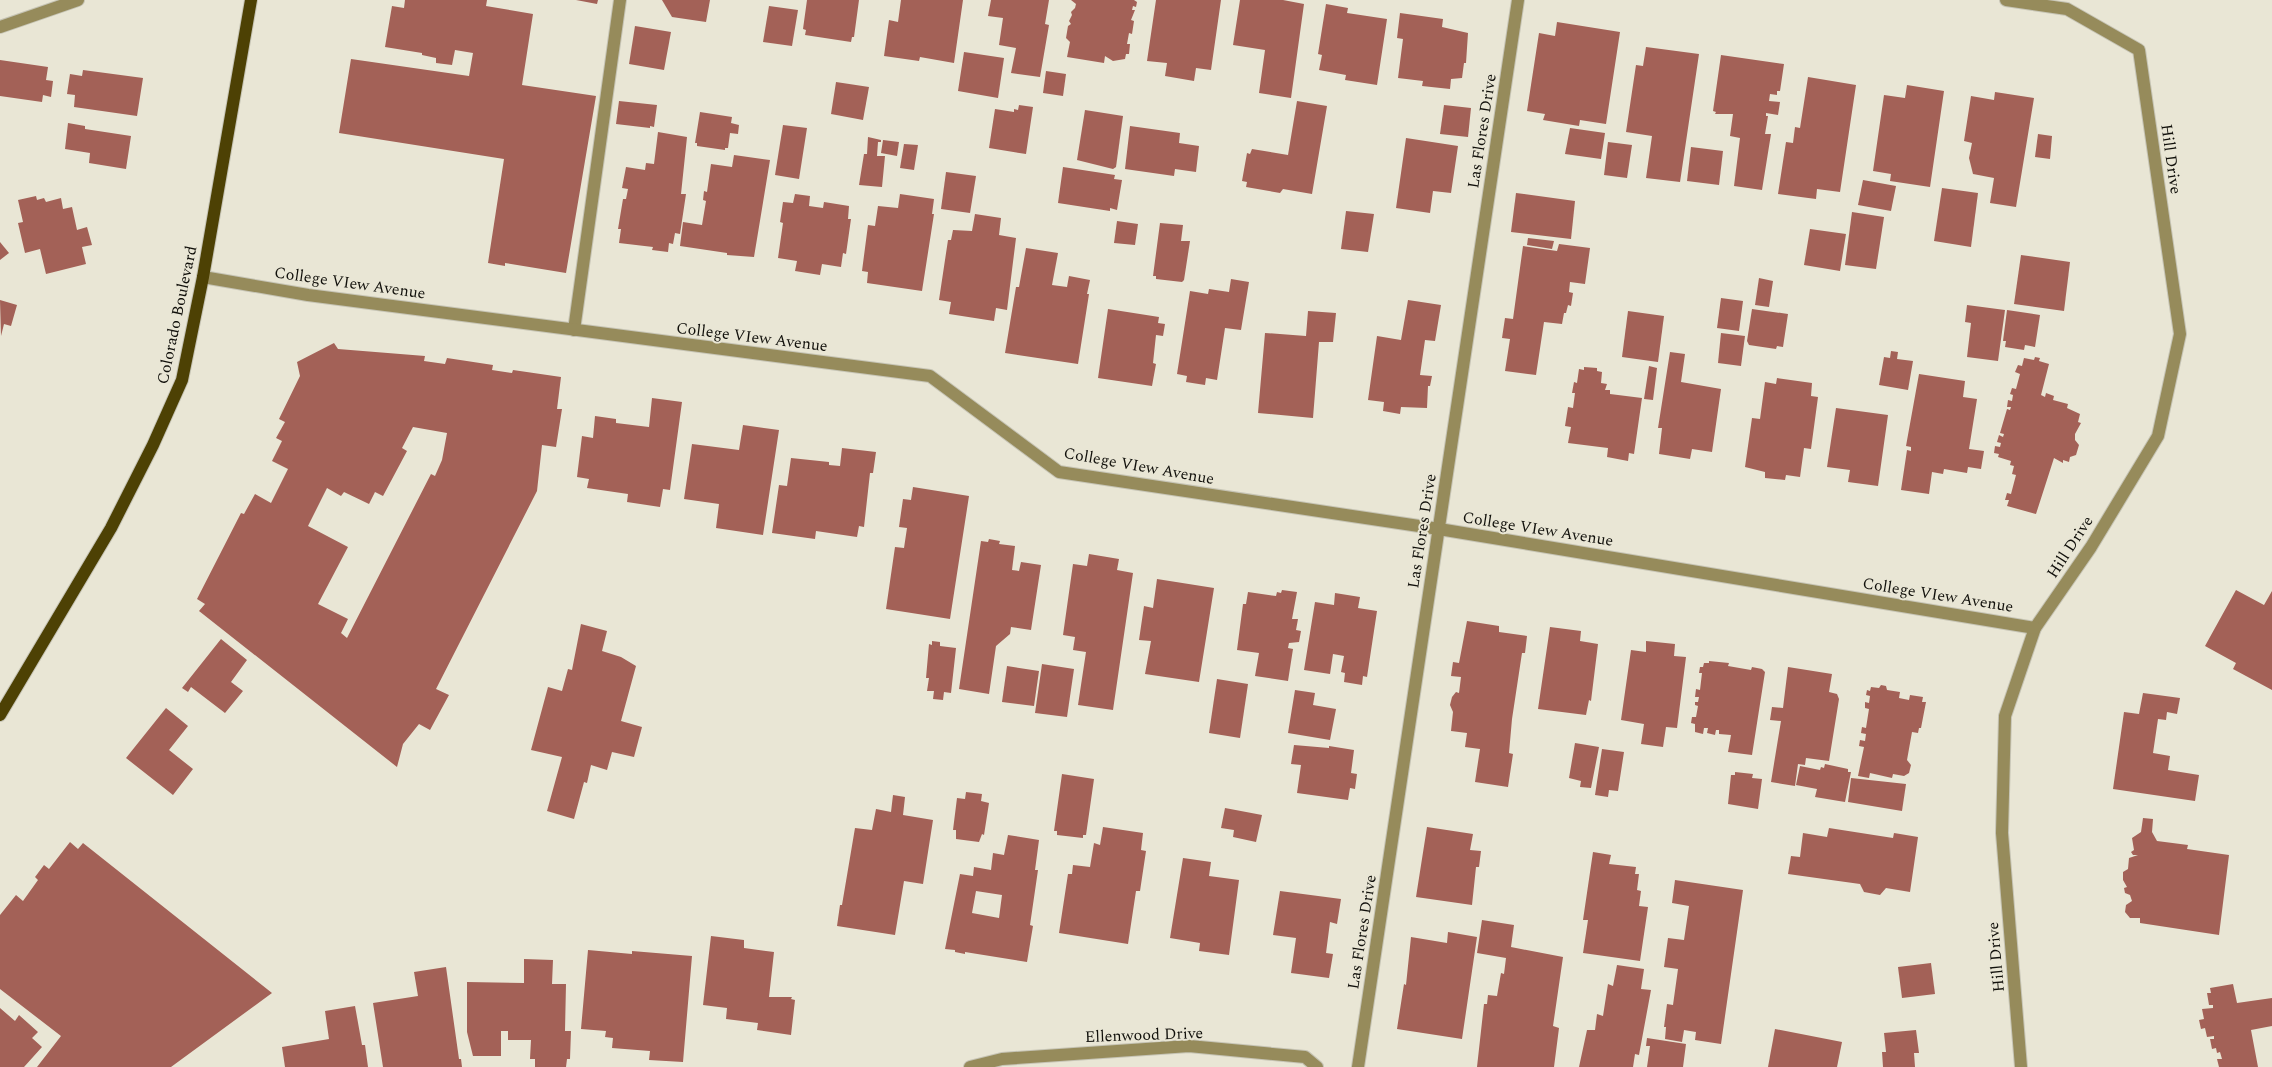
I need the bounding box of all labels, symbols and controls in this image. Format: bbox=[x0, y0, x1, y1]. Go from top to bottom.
street label: Las Flores Drive bbox=[1461, 72, 1503, 190]
street label: Hill Drive bbox=[2154, 122, 2188, 196]
street label: Colorado Boulevard bbox=[151, 243, 203, 386]
street label: College VIew Avenue bbox=[273, 261, 427, 305]
street label: College VIew Avenue bbox=[675, 316, 829, 358]
street label: College VIew Avenue bbox=[1062, 441, 1216, 491]
street label: Las Flores Drive bbox=[1401, 472, 1443, 590]
street label: College VIew Avenue bbox=[1461, 505, 1615, 553]
street label: Hill Drive bbox=[2041, 511, 2099, 583]
street label: College VIew Avenue bbox=[1861, 571, 2015, 619]
street label: Las Flores Drive bbox=[1341, 873, 1383, 991]
street label: Hill Drive bbox=[1981, 921, 2011, 993]
street label: Ellenwood Drive bbox=[1084, 1021, 1204, 1049]

